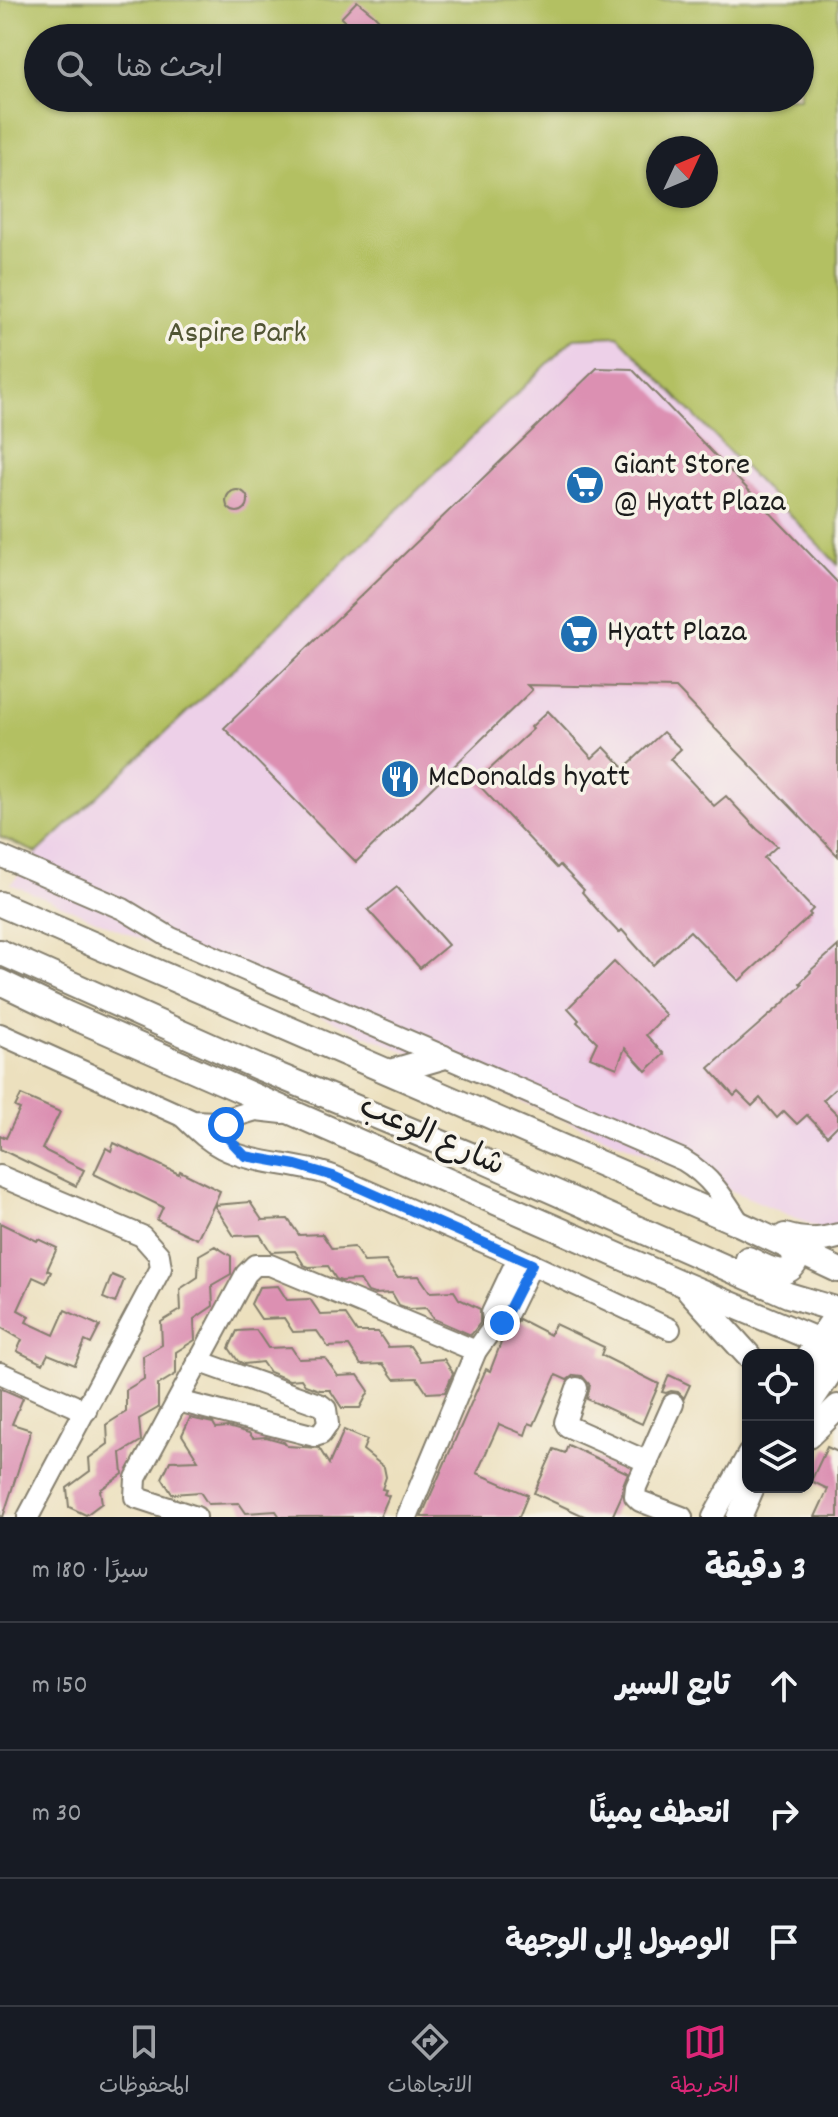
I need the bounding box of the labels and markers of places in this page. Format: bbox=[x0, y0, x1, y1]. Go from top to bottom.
place label: Giant Store @ Hyatt Plaza bbox=[613, 444, 787, 527]
supermarket icon: Giant Store @ Hyatt Plaza bbox=[564, 464, 606, 506]
place label: Hyatt Plaza bbox=[607, 611, 748, 657]
supermarket icon: Hyatt Plaza bbox=[558, 613, 600, 655]
place label: McDonalds hyatt bbox=[428, 756, 630, 802]
restaurant icon: McDonalds hyatt bbox=[379, 758, 421, 800]

